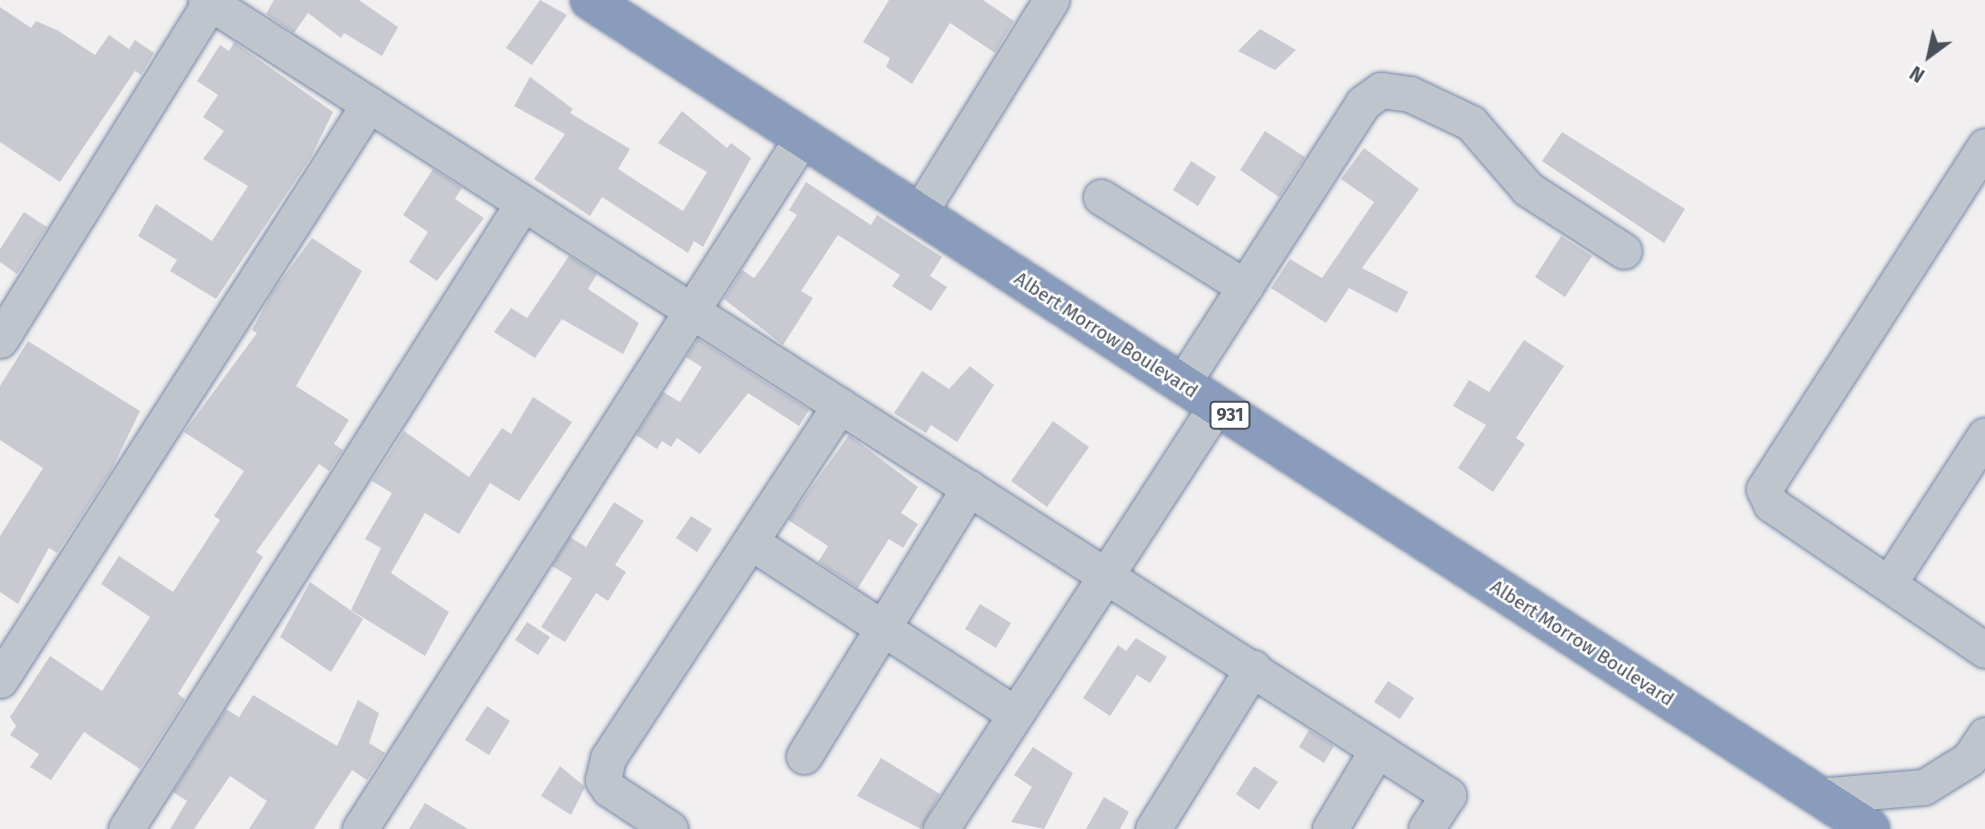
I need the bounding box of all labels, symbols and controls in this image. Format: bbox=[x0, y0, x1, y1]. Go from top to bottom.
north arrow bbox=[1894, 21, 1964, 91]
text: N bbox=[1906, 61, 1929, 87]
street label: Albert Morrow Boulevard bbox=[1010, 267, 1202, 403]
road number: 931 bbox=[1209, 400, 1251, 430]
street label: Albert Morrow Boulevard bbox=[1486, 575, 1678, 711]

